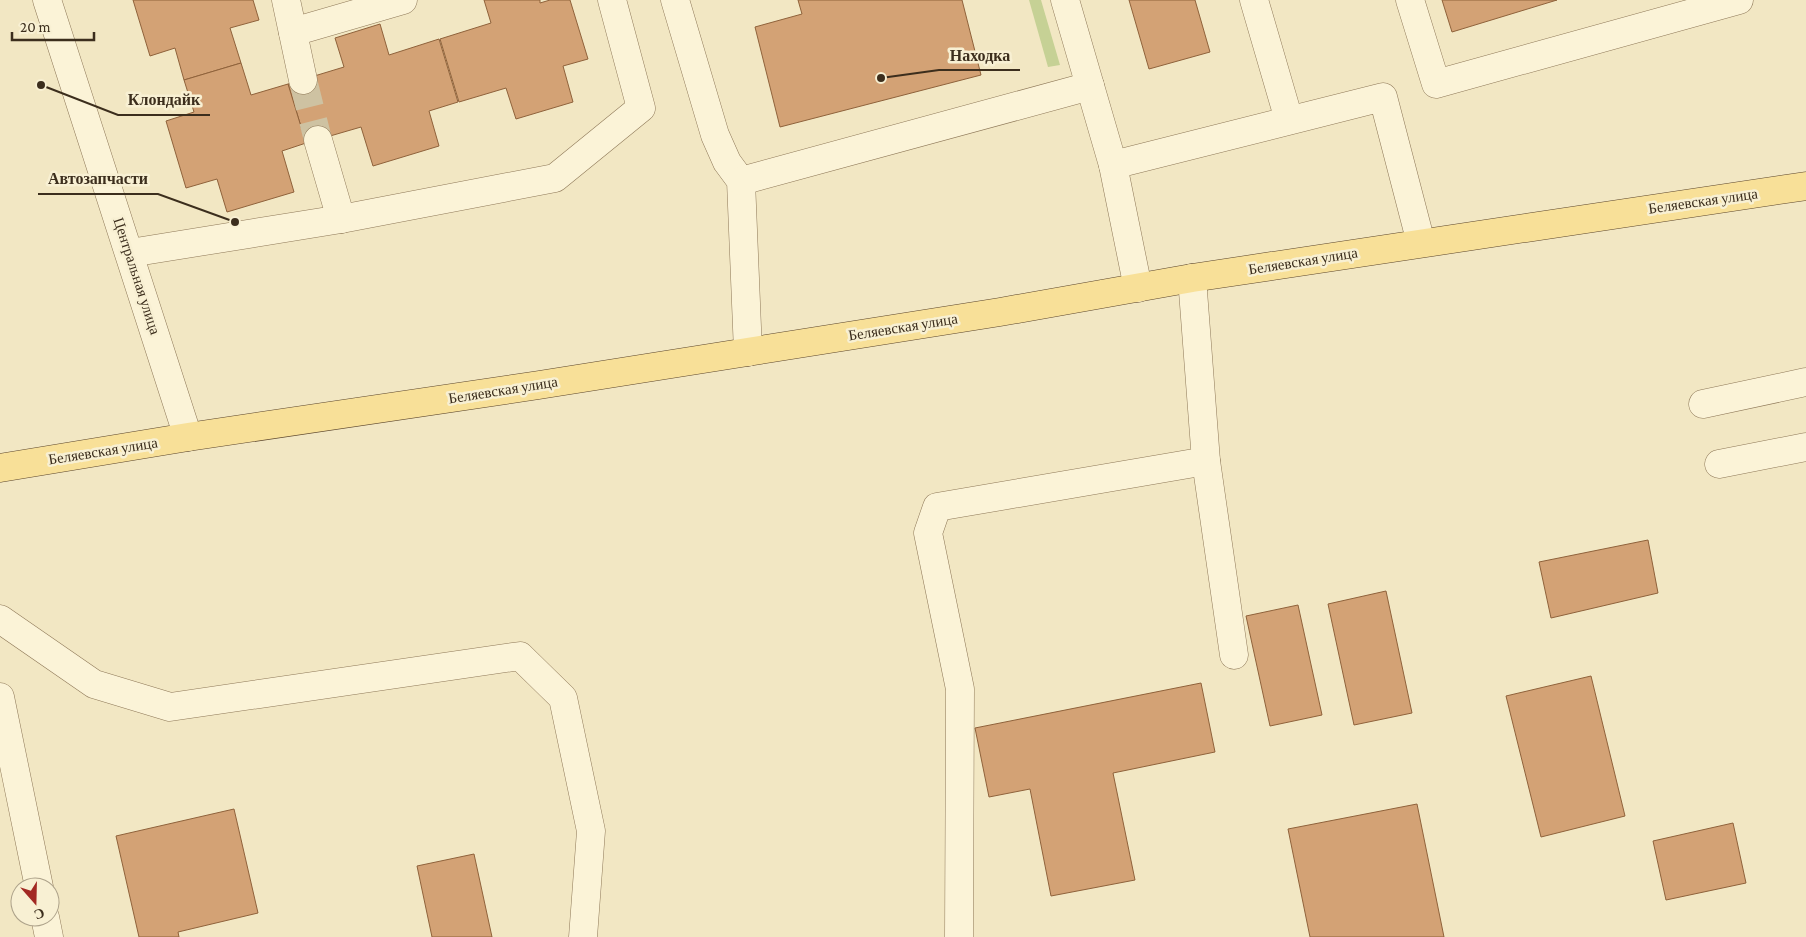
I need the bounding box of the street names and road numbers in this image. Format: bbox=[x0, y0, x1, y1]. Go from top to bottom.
street label: Беляевская улица bbox=[1647, 185, 1759, 217]
street label: Центральная улица bbox=[110, 215, 164, 337]
street label: Беляевская улица bbox=[1247, 244, 1359, 278]
street label: Беляевская улица bbox=[847, 310, 959, 344]
street label: Беляевская улица bbox=[447, 373, 559, 407]
street label: Беляевская улица bbox=[47, 434, 159, 468]

